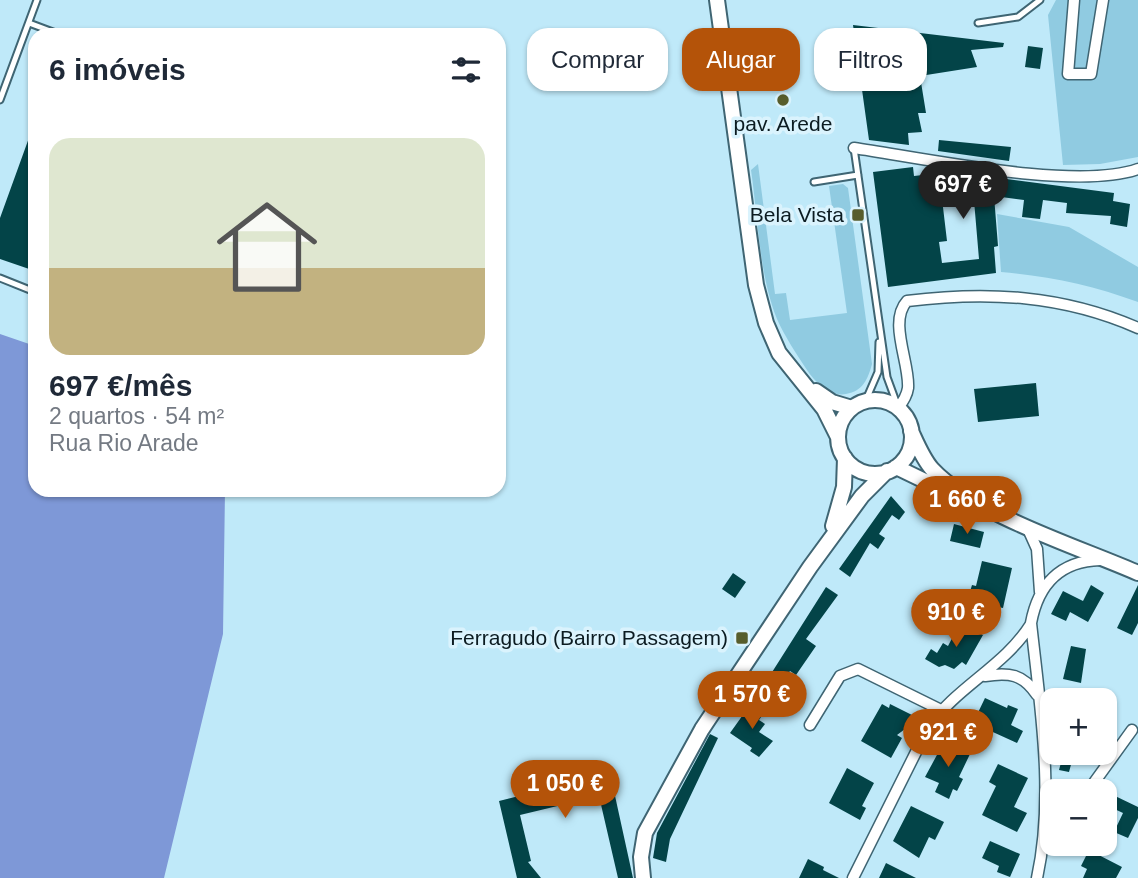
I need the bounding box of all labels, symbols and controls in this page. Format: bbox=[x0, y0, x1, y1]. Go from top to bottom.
chip: Comprar bbox=[527, 28, 668, 91]
chip: Alugar bbox=[682, 28, 800, 91]
chip: Filtros bbox=[814, 28, 927, 91]
icon: filters bbox=[447, 51, 485, 89]
text: 6 imóveis bbox=[49, 53, 186, 86]
marker: pav. Arede bbox=[775, 92, 791, 108]
place label: pav. Arede bbox=[734, 112, 832, 135]
pin: 697 € bbox=[914, 162, 1012, 221]
text: 697 € bbox=[934, 171, 992, 197]
icon: home bbox=[204, 184, 330, 310]
place label: Bela Vista bbox=[750, 203, 844, 226]
marker: Bela Vista bbox=[850, 207, 866, 223]
text: 697 €/mês bbox=[49, 369, 192, 402]
text: 2 quartos · 54 m² bbox=[49, 403, 224, 429]
text: Rua Rio Arade bbox=[49, 430, 199, 456]
pin: 1 660 € bbox=[902, 476, 1032, 536]
text: 1 660 € bbox=[929, 486, 1005, 512]
pin: 910 € bbox=[907, 590, 1005, 649]
text: 910 € bbox=[927, 599, 985, 625]
place label: Ferragudo (Bairro Passagem) bbox=[450, 626, 728, 649]
marker: Ferragudo (Bairro Passagem) bbox=[734, 630, 750, 646]
pin: 1 570 € bbox=[687, 672, 817, 731]
text: 1 570 € bbox=[714, 681, 790, 707]
map controls bbox=[1040, 688, 1117, 856]
button: + bbox=[1040, 688, 1117, 765]
pin: 921 € bbox=[899, 710, 997, 769]
text: 921 € bbox=[919, 719, 977, 745]
pin: 1 050 € bbox=[500, 760, 630, 820]
text: 1 050 € bbox=[527, 770, 603, 796]
button: − bbox=[1040, 779, 1117, 856]

